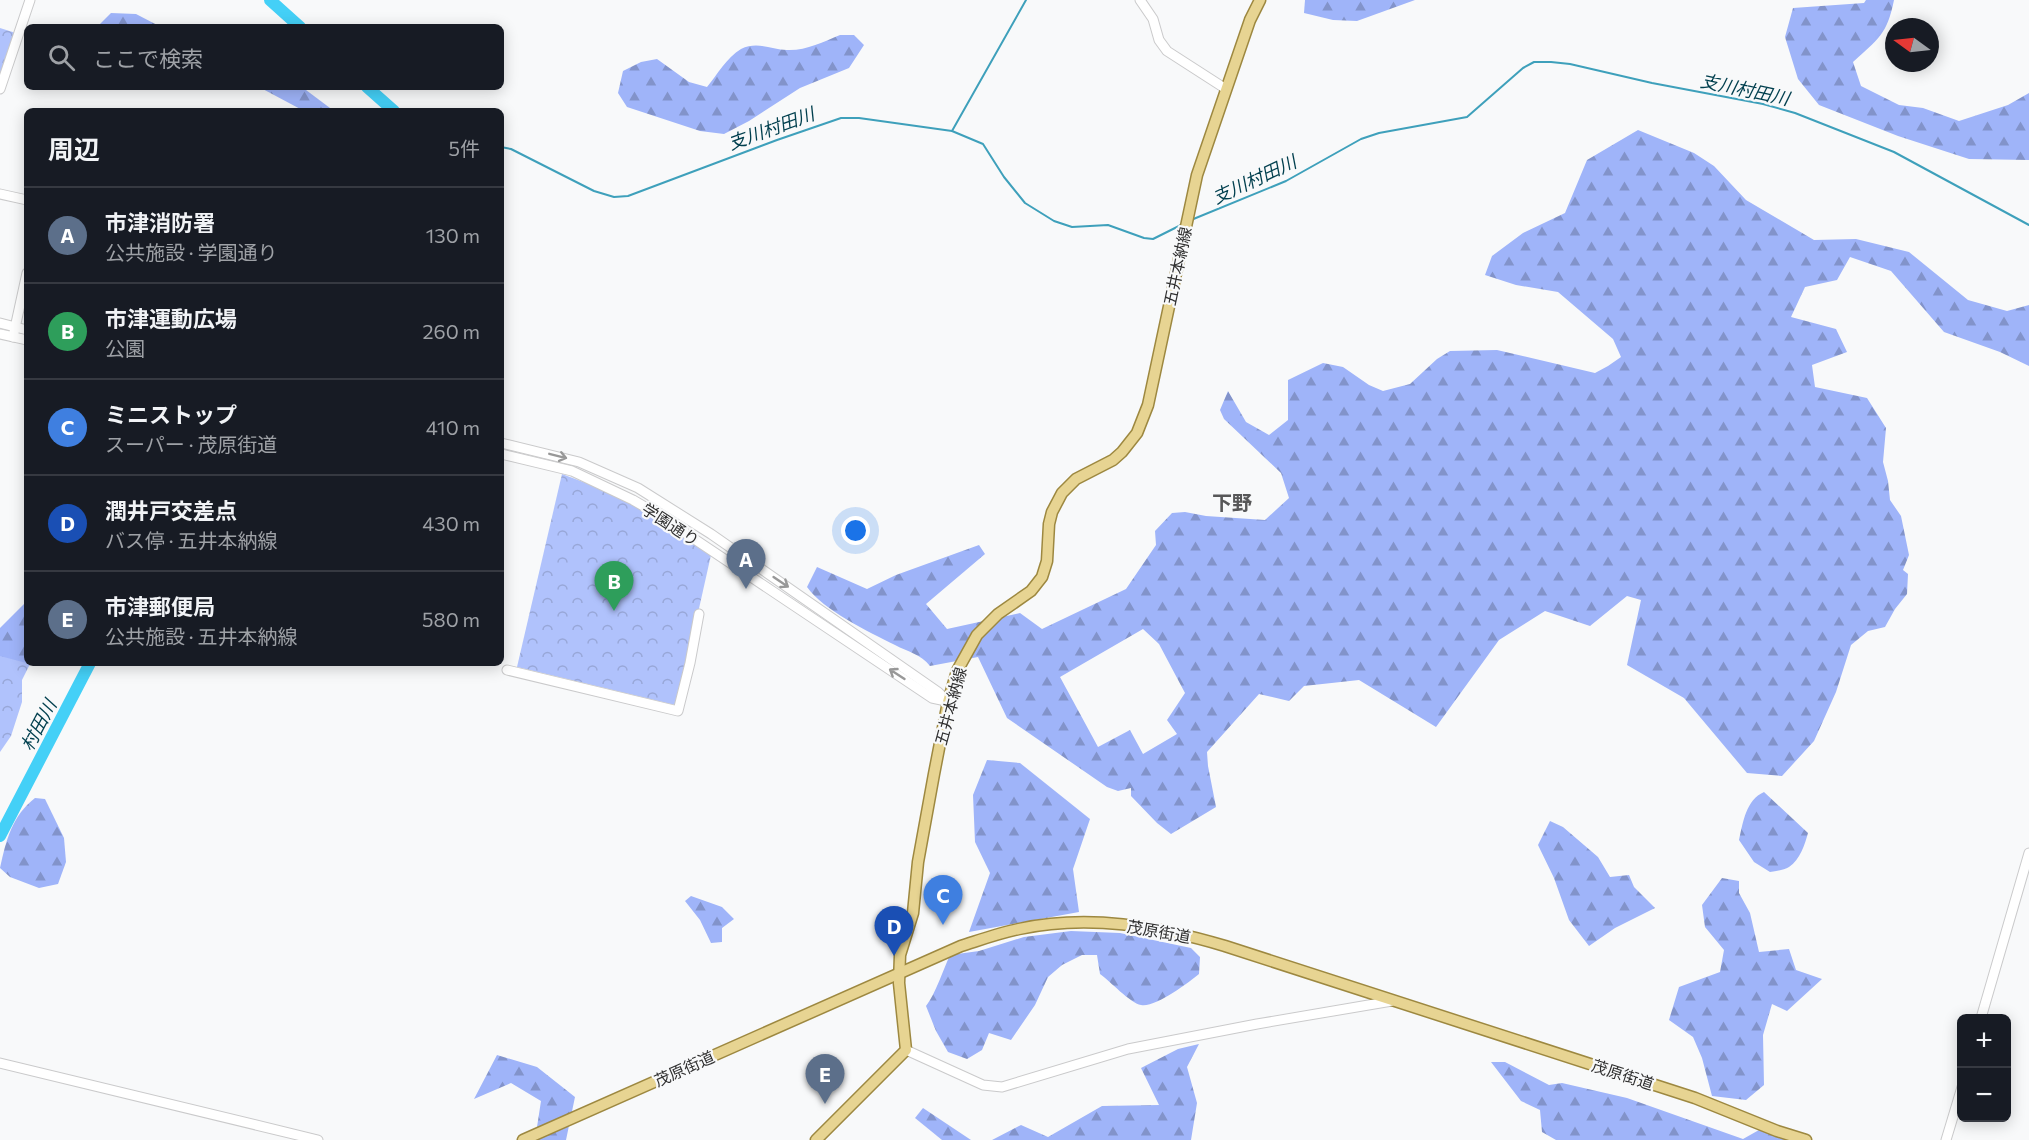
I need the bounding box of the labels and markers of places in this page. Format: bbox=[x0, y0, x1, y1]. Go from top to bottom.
pin: A bbox=[726, 540, 766, 589]
pin: B bbox=[594, 562, 634, 611]
pin: C bbox=[924, 876, 962, 925]
pin: D bbox=[874, 906, 914, 956]
pin: E bbox=[806, 1054, 844, 1104]

